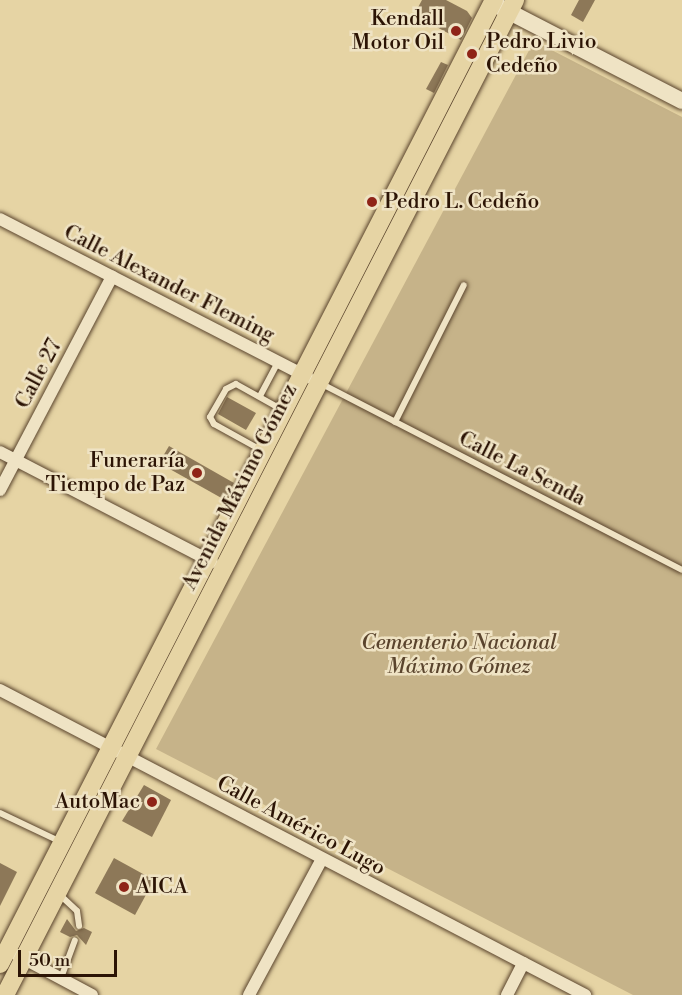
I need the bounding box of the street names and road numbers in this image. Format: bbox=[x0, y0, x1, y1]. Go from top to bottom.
street label: Calle Alexander Fleming bbox=[59, 220, 279, 348]
street label: Calle 27 bbox=[10, 335, 68, 413]
street label: Avenida Máximo Gómez bbox=[177, 380, 303, 594]
street label: Calle La Senda bbox=[454, 426, 590, 512]
street label: Calle Américo Lugo bbox=[212, 771, 390, 881]

